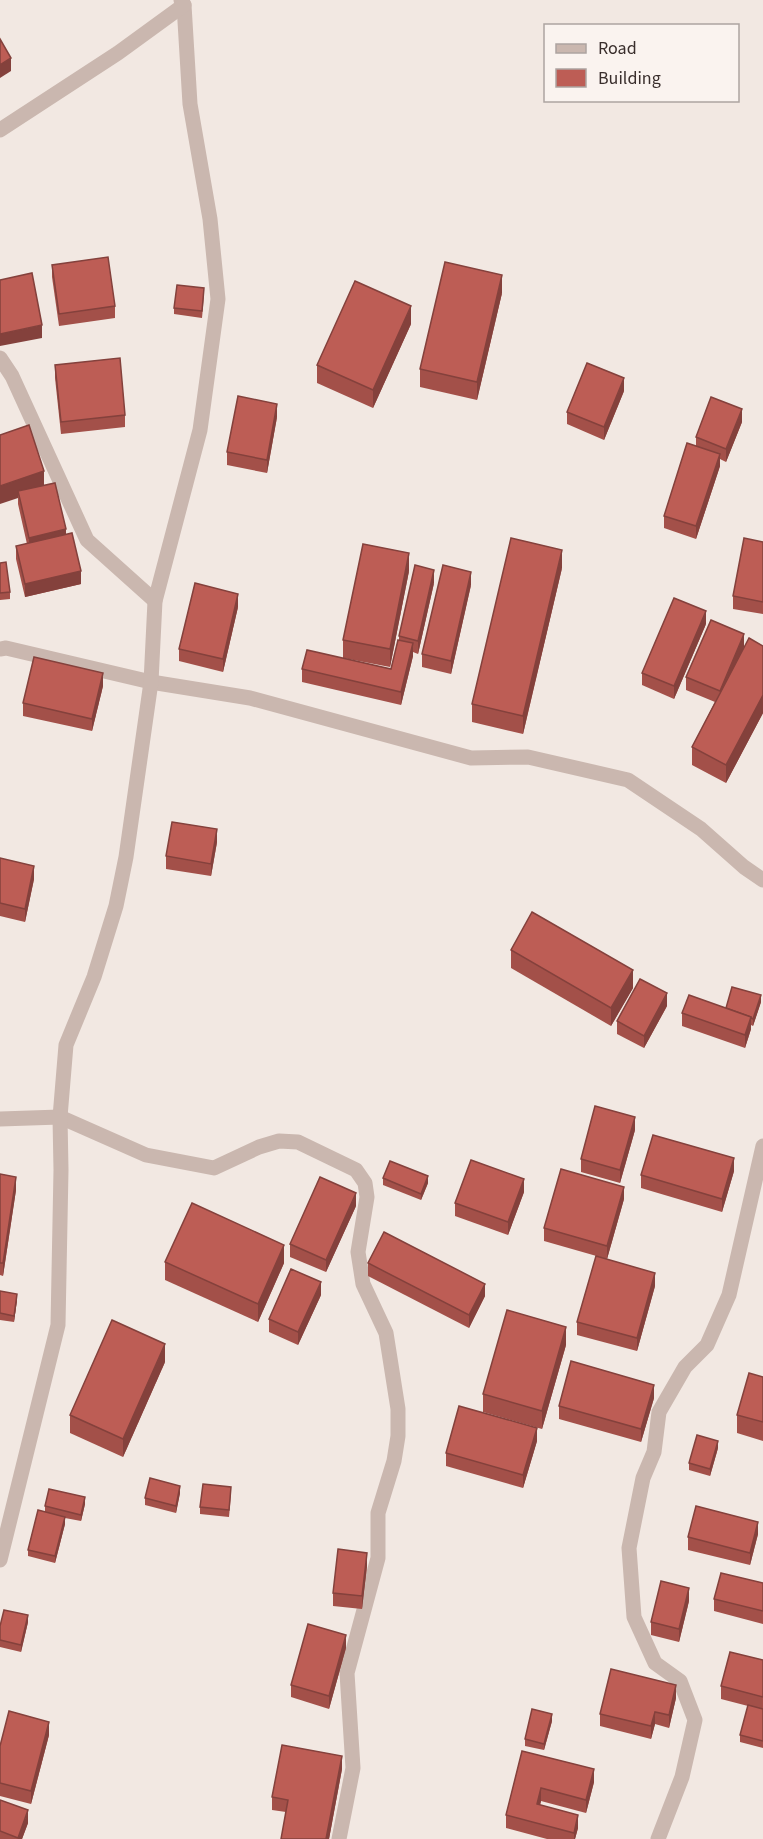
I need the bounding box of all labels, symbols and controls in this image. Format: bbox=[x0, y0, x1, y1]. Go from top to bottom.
legend bbox=[544, 24, 739, 102]
text: Road bbox=[598, 36, 637, 61]
text: Building bbox=[598, 66, 661, 91]

